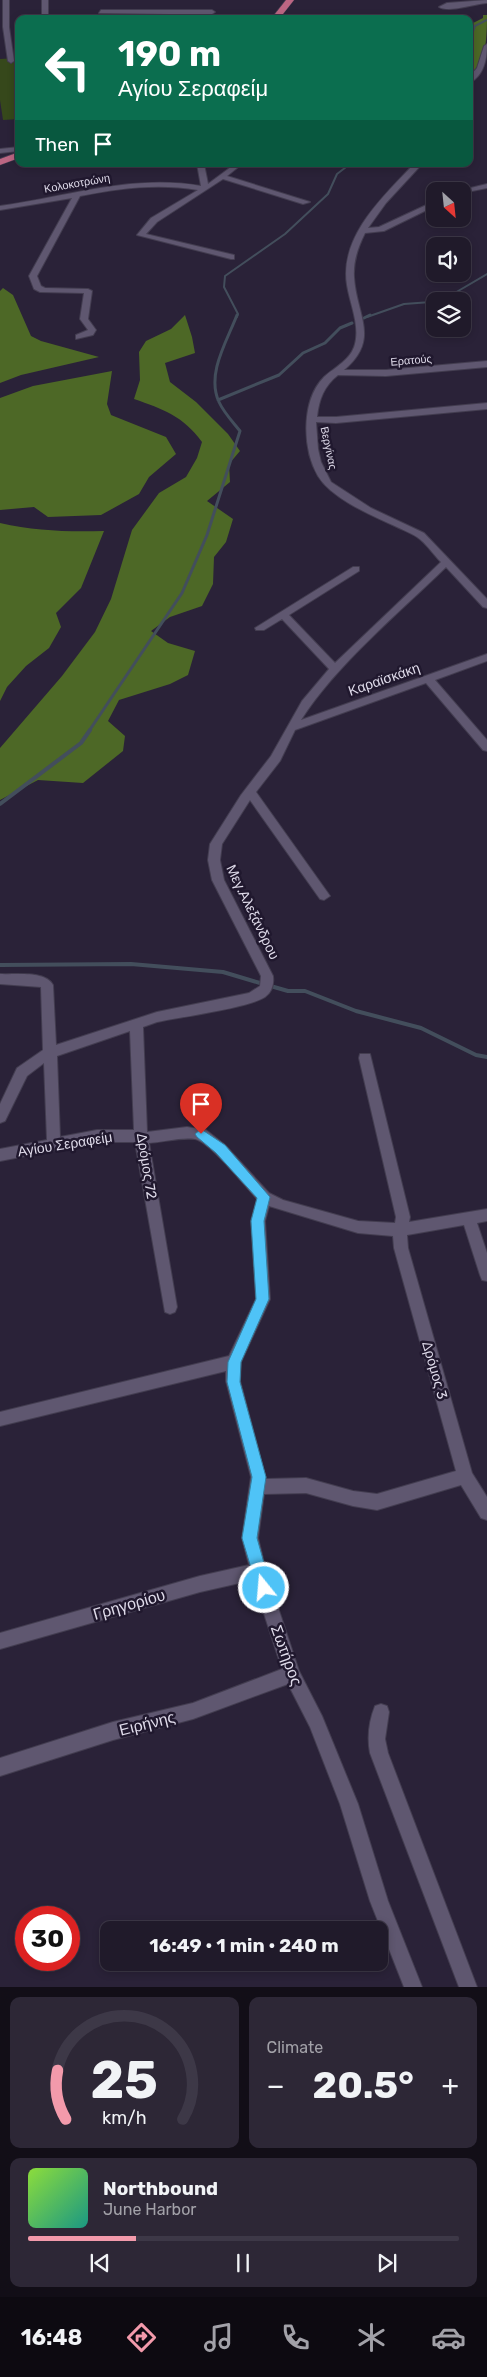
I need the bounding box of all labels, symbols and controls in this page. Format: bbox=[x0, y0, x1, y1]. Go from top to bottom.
text: 190 m bbox=[118, 33, 221, 75]
icon: left bbox=[35, 35, 100, 100]
text: Αγίου Σεραφείμ bbox=[118, 75, 268, 102]
icon: arrive bbox=[89, 130, 117, 158]
text: Then bbox=[35, 133, 79, 156]
street label: Κολοκοτρώνη bbox=[43, 171, 111, 196]
north arrow bbox=[426, 182, 471, 228]
map controls bbox=[426, 182, 471, 337]
button: sound bbox=[426, 237, 471, 282]
button: layers bbox=[426, 292, 471, 337]
street label: Ερατούς bbox=[390, 352, 432, 369]
street label: Βεργίνας bbox=[318, 425, 339, 471]
street label: Καραϊσκάκη bbox=[346, 659, 422, 700]
street label: Μεγ.Αλεξάνδρου bbox=[222, 862, 283, 962]
pin bbox=[180, 1083, 222, 1134]
icon: arrive bbox=[187, 1090, 215, 1118]
street label: Αγίου Σεραφείμ bbox=[17, 1129, 114, 1160]
street label: Δρόμος 72 bbox=[133, 1132, 160, 1200]
street label: Δρόμος 3 bbox=[418, 1339, 451, 1401]
position arrow bbox=[237, 1561, 289, 1613]
street label: Γρηγορίου bbox=[91, 1585, 167, 1624]
street label: Σωτήρος bbox=[267, 1622, 306, 1688]
street label: Ειρήνης bbox=[117, 1707, 177, 1740]
speed limit sign: 30 bbox=[15, 1906, 80, 1971]
text: 16:49 · 1 min · 240 m bbox=[149, 1934, 339, 1957]
text: Climate bbox=[267, 2038, 323, 2057]
text: 25 bbox=[91, 2049, 158, 2111]
text: 20.5° bbox=[313, 2062, 414, 2108]
text: − bbox=[267, 2069, 285, 2102]
text: + bbox=[442, 2069, 459, 2102]
text: km/h bbox=[102, 2107, 147, 2128]
text: Northbound bbox=[103, 2177, 218, 2200]
text: June Harbor bbox=[103, 2200, 196, 2219]
icon: previous bbox=[86, 2249, 114, 2277]
icon: pause bbox=[229, 2249, 257, 2277]
icon: next bbox=[373, 2249, 401, 2277]
icon: directions bbox=[124, 2320, 159, 2355]
icon: music bbox=[201, 2320, 236, 2355]
icon: phone bbox=[278, 2320, 313, 2355]
icon: climate bbox=[354, 2320, 389, 2355]
icon: car bbox=[431, 2320, 466, 2355]
text: 16:48 bbox=[21, 2324, 82, 2351]

